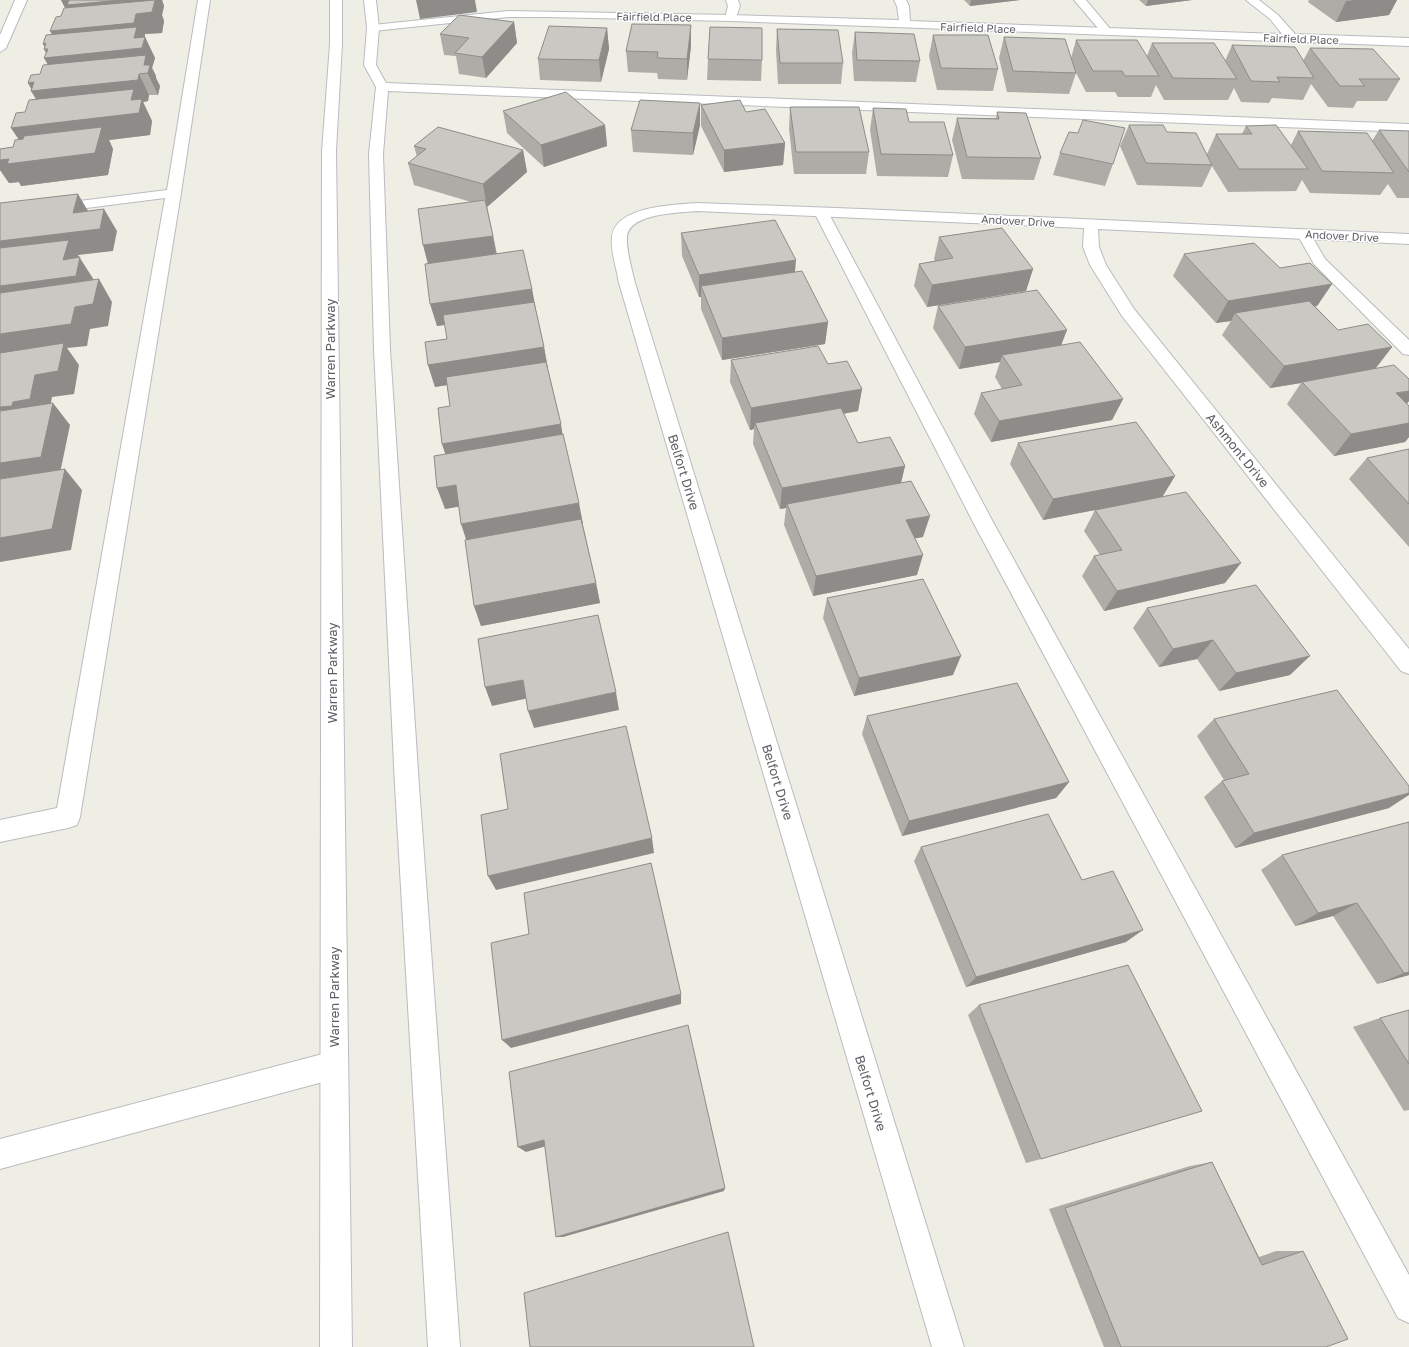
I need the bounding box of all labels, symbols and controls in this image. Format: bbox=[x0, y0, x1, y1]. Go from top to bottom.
street label: Fairfield Place bbox=[616, 9, 692, 24]
street label: Fairfield Place bbox=[940, 20, 1016, 35]
street label: Fairfield Place bbox=[1263, 31, 1339, 46]
street label: Andover Drive bbox=[981, 212, 1055, 229]
street label: Andover Drive bbox=[1305, 227, 1379, 244]
street label: Warren Parkway bbox=[322, 298, 338, 400]
street label: Ashmont Drive bbox=[1203, 409, 1273, 491]
street label: Belfort Drive bbox=[665, 432, 703, 512]
street label: Warren Parkway bbox=[324, 622, 340, 724]
street label: Belfort Drive bbox=[759, 742, 797, 822]
street label: Warren Parkway bbox=[326, 946, 342, 1048]
street label: Belfort Drive bbox=[852, 1053, 890, 1133]

